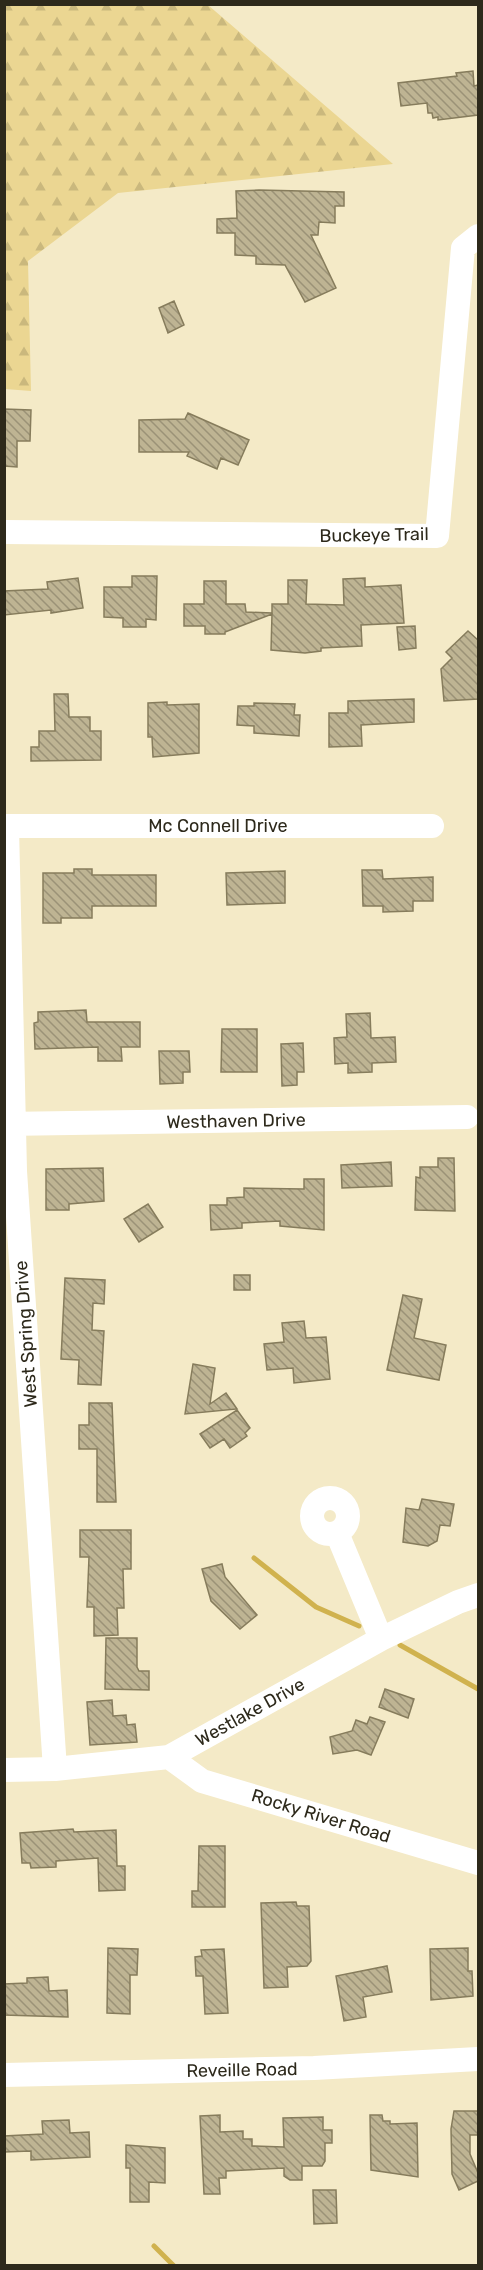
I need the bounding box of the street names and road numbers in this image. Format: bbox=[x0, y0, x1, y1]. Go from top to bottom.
street label: Buckeye Trail bbox=[319, 523, 429, 547]
street label: Mc Connell Drive bbox=[148, 815, 288, 837]
street label: Westhaven Drive bbox=[166, 1109, 306, 1133]
street label: West Spring Drive bbox=[10, 1260, 42, 1408]
street label: Westlake Drive bbox=[192, 1673, 308, 1751]
street label: Rocky River Road bbox=[249, 1784, 393, 1848]
street label: Reveille Road bbox=[186, 2058, 298, 2082]

